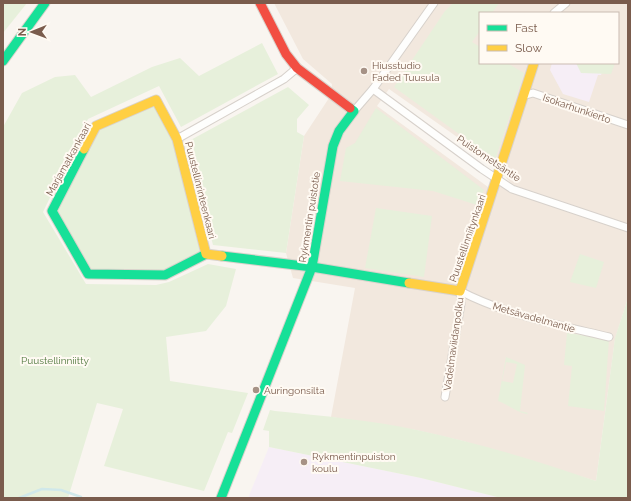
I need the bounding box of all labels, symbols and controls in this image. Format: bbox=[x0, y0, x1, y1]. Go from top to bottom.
north arrow bbox=[12, 12, 52, 52]
legend bbox=[479, 12, 619, 64]
text: Fast bbox=[515, 21, 538, 35]
text: N bbox=[16, 28, 29, 36]
text: Slow bbox=[515, 41, 542, 55]
place label: Hiusstudio Faded Tuusula bbox=[372, 60, 439, 83]
marker: Hiusstudio Faded Tuusula bbox=[359, 66, 369, 76]
street label: Isokarhunkierto bbox=[541, 92, 612, 125]
street label: Marjamatkankaari bbox=[44, 121, 93, 198]
street label: Puistometsäntie bbox=[455, 133, 523, 184]
street label: Puustellinrinteenkaari bbox=[183, 140, 218, 240]
street label: Rykmentin puistotie bbox=[297, 171, 322, 263]
street label: Puustellinniitynkaari bbox=[447, 193, 488, 284]
street label: Vadelmaviidanpolku bbox=[441, 297, 466, 392]
street label: Metsävadelmantie bbox=[491, 300, 576, 335]
park label: Puustellinniitty bbox=[21, 355, 89, 366]
marker: Auringonsilta bbox=[251, 385, 261, 395]
place label: Auringonsilta bbox=[264, 385, 325, 396]
place label: Rykmentinpuiston koulu bbox=[312, 451, 396, 474]
marker: Rykmentinpuiston koulu bbox=[299, 457, 309, 467]

